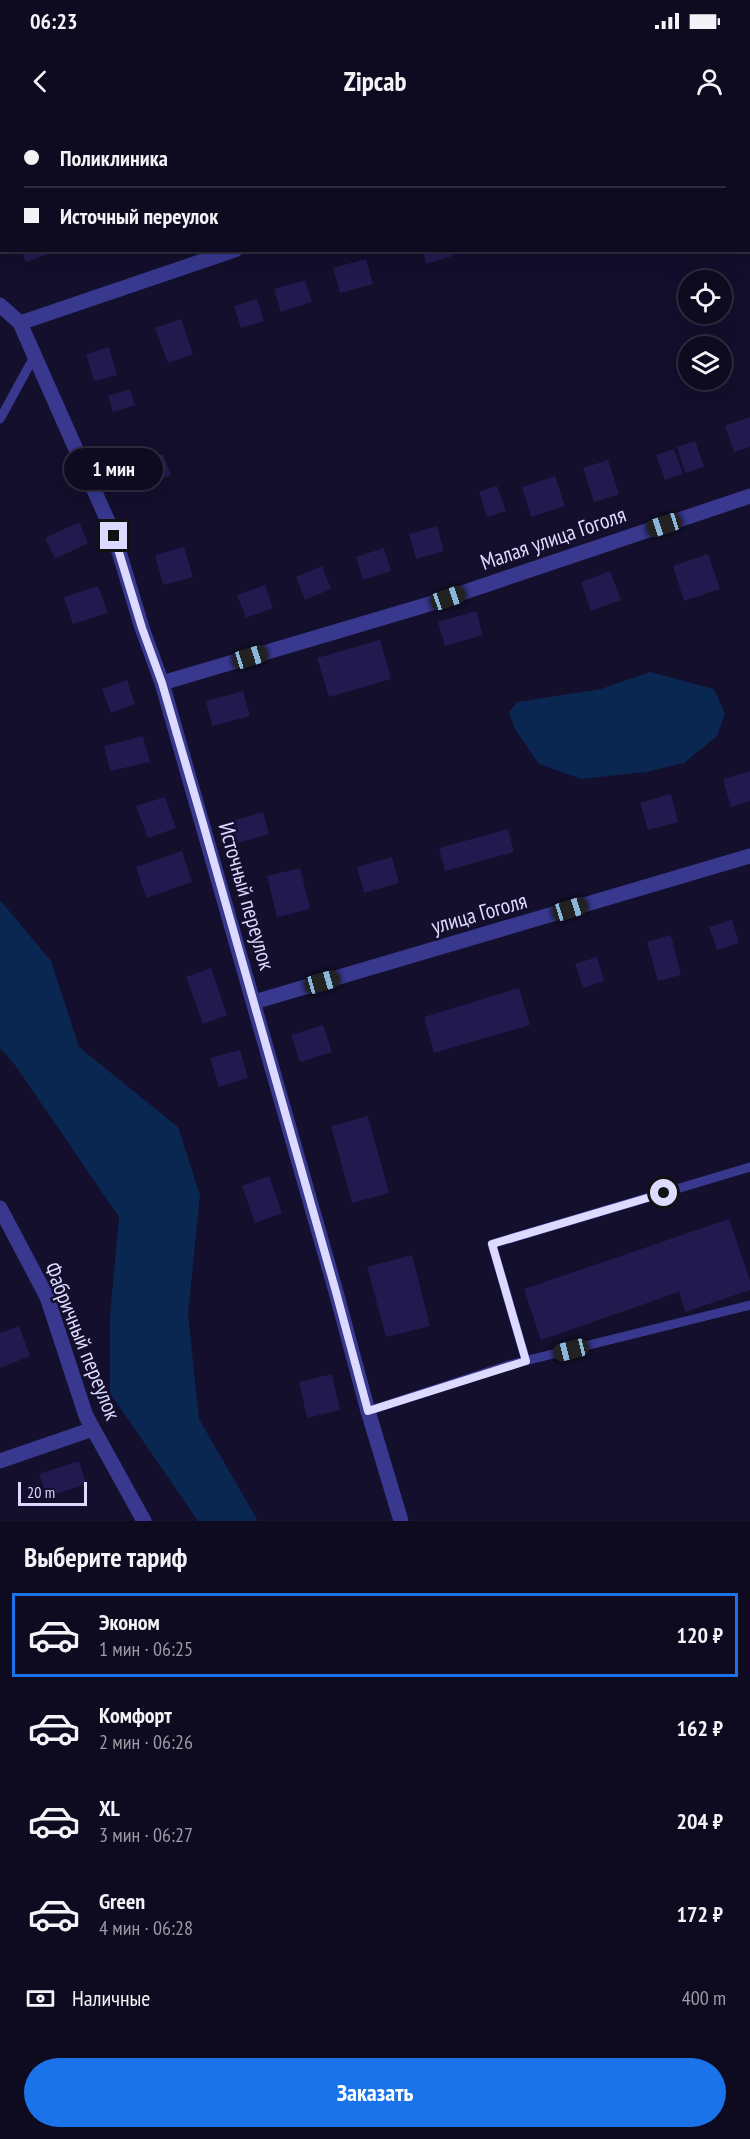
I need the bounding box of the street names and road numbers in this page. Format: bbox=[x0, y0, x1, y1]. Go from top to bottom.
street label: Малая улица Гоголя bbox=[477, 500, 629, 576]
street label: Источный переулок bbox=[213, 819, 282, 973]
street label: улица Гоголя bbox=[428, 886, 530, 940]
street label: Фабричный переулок bbox=[39, 1258, 128, 1424]

